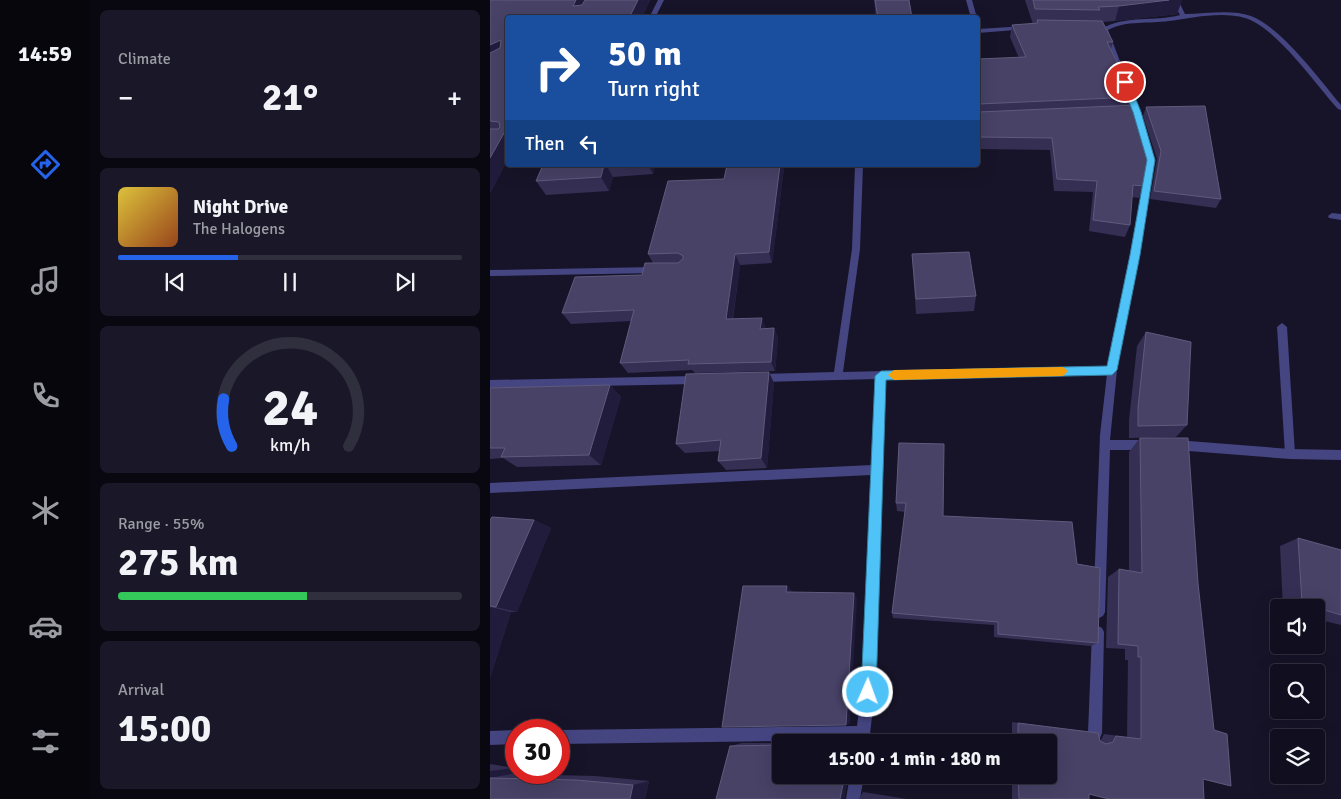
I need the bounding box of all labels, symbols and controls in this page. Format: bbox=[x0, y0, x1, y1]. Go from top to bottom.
text: 50 m bbox=[608, 32, 682, 75]
icon: right bbox=[525, 35, 590, 100]
text: 14:59 bbox=[18, 40, 72, 67]
text: Climate bbox=[118, 49, 171, 69]
pin bbox=[1104, 61, 1146, 103]
icon: arrive bbox=[1111, 68, 1139, 96]
text: 21° bbox=[262, 74, 318, 121]
text: Turn right bbox=[608, 75, 700, 102]
text: − bbox=[118, 81, 133, 115]
text: + bbox=[447, 81, 462, 115]
icon: left bbox=[575, 130, 603, 158]
text: Then bbox=[525, 132, 565, 156]
icon: directions bbox=[28, 147, 63, 182]
text: Night Drive bbox=[193, 195, 288, 219]
text: The Halogens bbox=[193, 219, 285, 239]
icon: music bbox=[28, 263, 63, 298]
icon: previous bbox=[161, 268, 189, 296]
icon: pause bbox=[276, 268, 304, 296]
icon: next bbox=[391, 268, 419, 296]
text: 24 bbox=[262, 376, 318, 440]
icon: phone bbox=[28, 378, 63, 413]
text: km/h bbox=[270, 434, 310, 456]
icon: climate bbox=[28, 493, 63, 528]
text: Range · 55% bbox=[118, 514, 204, 534]
text: 275 km bbox=[118, 539, 239, 586]
map controls bbox=[1270, 599, 1325, 784]
button: sound bbox=[1270, 599, 1325, 654]
icon: car bbox=[28, 609, 63, 644]
button: search bbox=[1270, 664, 1325, 719]
position arrow bbox=[841, 665, 893, 717]
text: Arrival bbox=[118, 680, 164, 700]
text: 15:00 bbox=[118, 705, 211, 752]
speed limit sign: 30 bbox=[505, 719, 570, 784]
icon: filters bbox=[28, 724, 63, 759]
button: layers bbox=[1270, 729, 1325, 784]
text: 15:00 · 1 min · 180 m bbox=[828, 747, 1001, 771]

